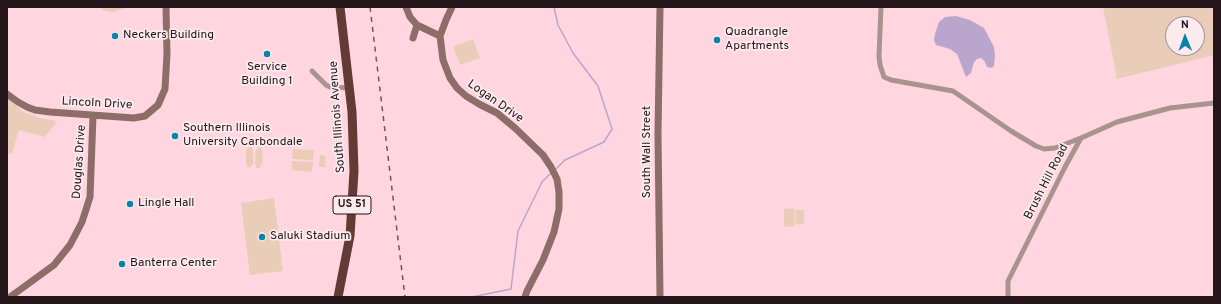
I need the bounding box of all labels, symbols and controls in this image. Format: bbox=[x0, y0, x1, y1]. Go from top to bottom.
north arrow bbox=[1165, 16, 1205, 56]
text: N bbox=[1181, 18, 1189, 32]
place label: Quadrangle Apartments bbox=[725, 26, 789, 54]
place label: Neckers Building bbox=[123, 29, 214, 43]
marker: Neckers Building bbox=[110, 31, 120, 41]
marker: Quadrangle Apartments bbox=[712, 35, 722, 45]
marker: Service Building 1 bbox=[262, 49, 272, 59]
street label: South Illinois Avenue bbox=[327, 60, 349, 174]
place label: Service Building 1 bbox=[241, 61, 293, 89]
street label: Logan Drive bbox=[464, 77, 526, 127]
street label: Lincoln Drive bbox=[61, 95, 133, 113]
street label: South Wall Street bbox=[641, 106, 655, 198]
place label: Southern Illinois University Carbondale bbox=[183, 122, 302, 150]
street label: Douglas Drive bbox=[70, 124, 90, 200]
marker: Southern Illinois University Carbondale bbox=[170, 131, 180, 141]
street label: Brush Hill Road bbox=[1022, 142, 1072, 222]
road number: US 51 bbox=[333, 196, 371, 214]
place label: Lingle Hall bbox=[138, 197, 195, 211]
marker: Lingle Hall bbox=[125, 199, 135, 209]
place label: Saluki Stadium bbox=[270, 230, 350, 244]
marker: Saluki Stadium bbox=[257, 232, 267, 242]
place label: Banterra Center bbox=[130, 257, 217, 271]
marker: Banterra Center bbox=[117, 259, 127, 269]

